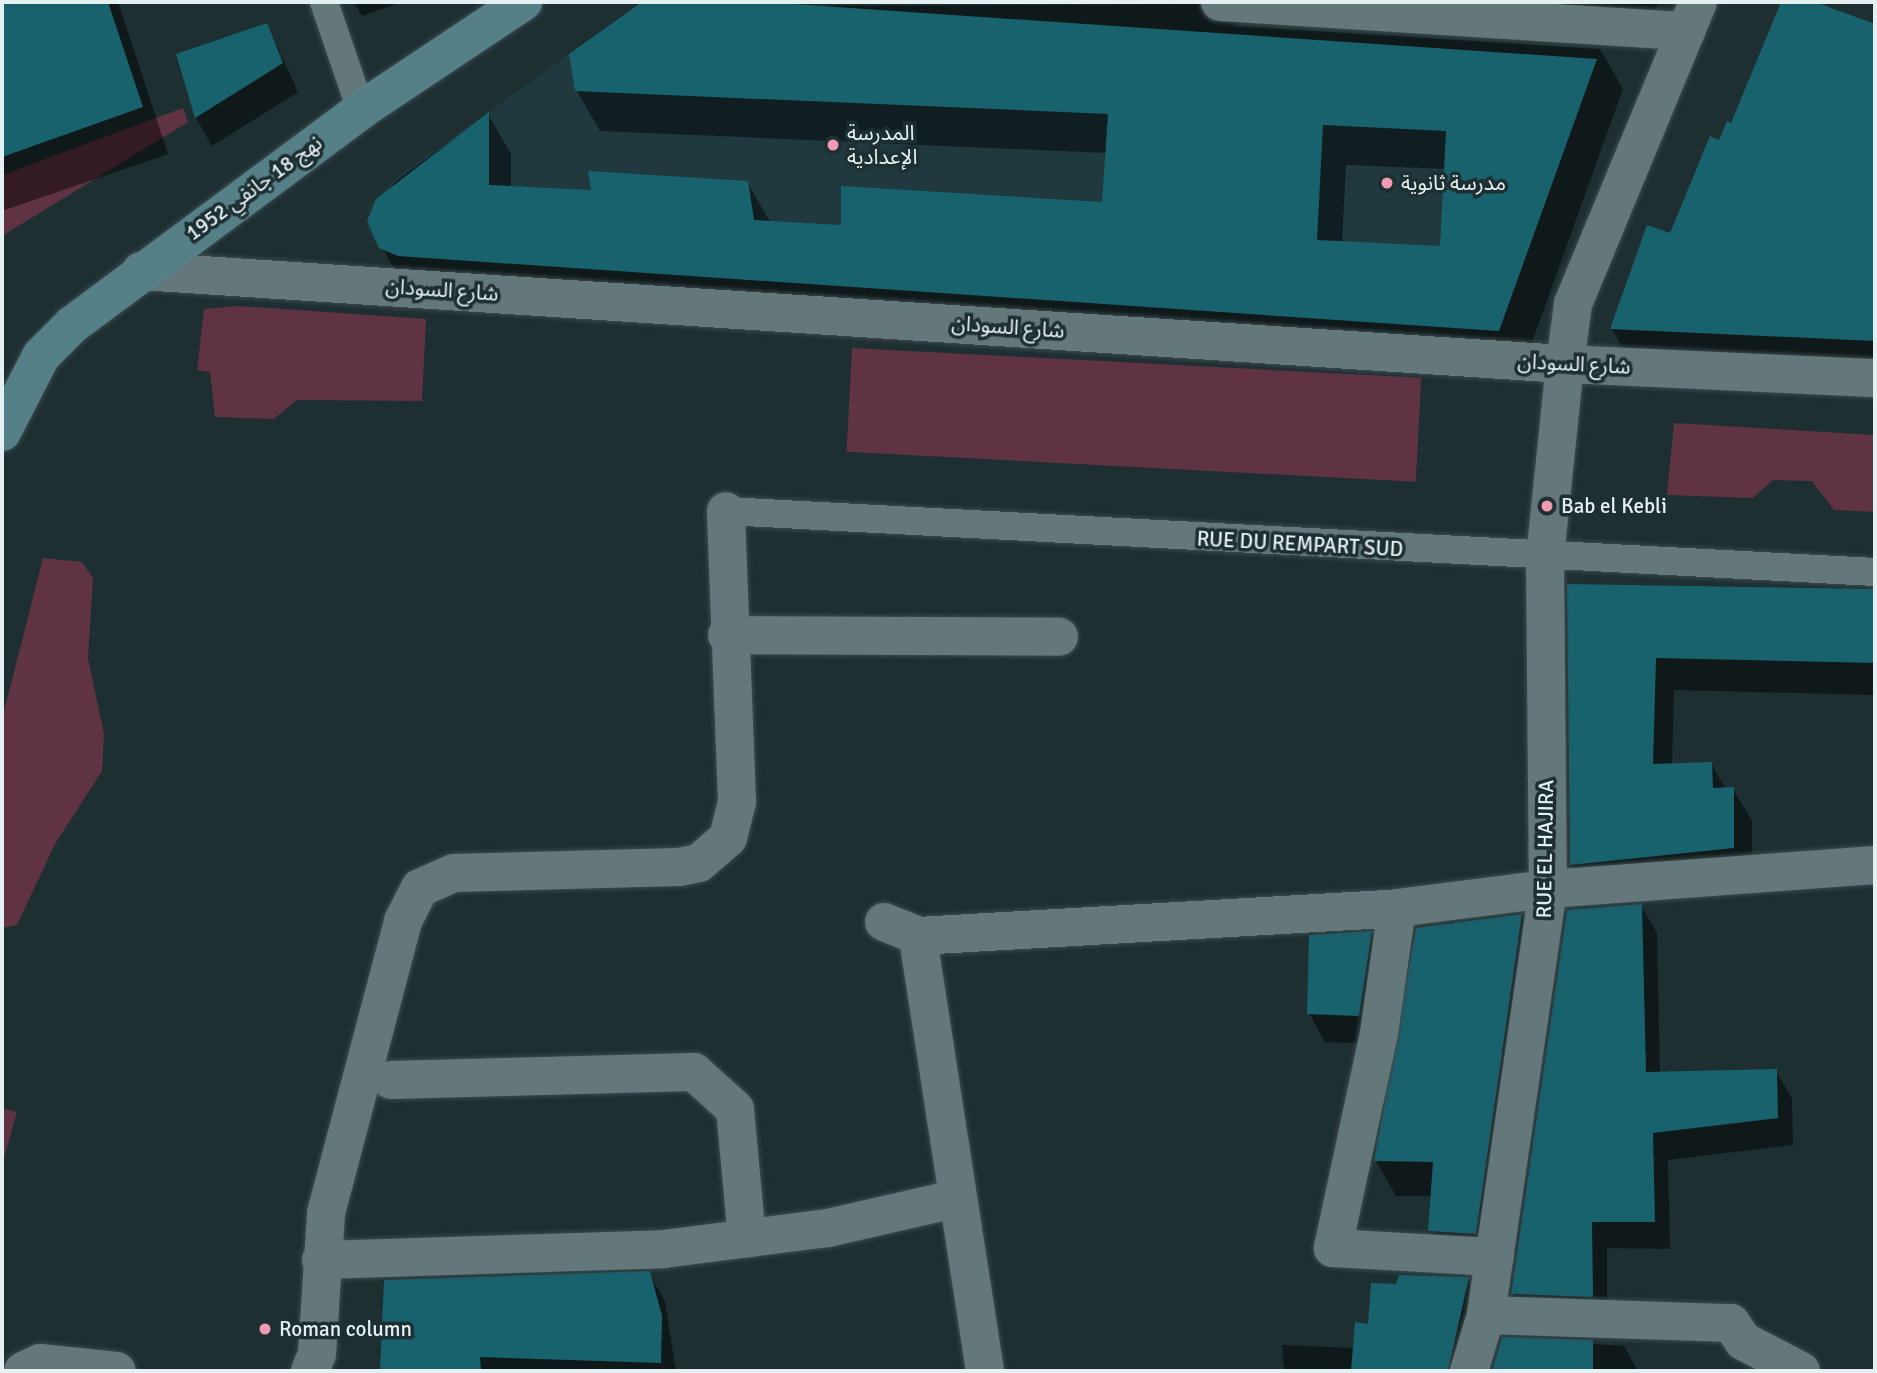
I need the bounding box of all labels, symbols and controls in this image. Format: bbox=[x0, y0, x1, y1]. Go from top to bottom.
place label: المدرسة الإعدادية bbox=[847, 120, 917, 170]
street label: نهج 18 جانفي 1952 bbox=[181, 130, 327, 246]
marker: المدرسة الإعدادية bbox=[825, 137, 841, 153]
place label: مدرسة ثانوية bbox=[1401, 170, 1506, 196]
marker: مدرسة ثانوية bbox=[1379, 175, 1395, 191]
street label: شارع السودان bbox=[385, 273, 499, 307]
street label: شارع السودان bbox=[951, 310, 1065, 344]
street label: شارع السودان bbox=[1517, 348, 1631, 380]
place label: Bab el Kebli bbox=[1561, 493, 1667, 519]
marker: Bab el Kebli bbox=[1539, 498, 1555, 514]
street label: RUE DU REMPART SUD bbox=[1196, 526, 1404, 562]
street label: RUE EL HAJIRA bbox=[1531, 779, 1559, 919]
place label: Roman column bbox=[279, 1316, 412, 1342]
marker: Roman column bbox=[257, 1321, 273, 1337]

